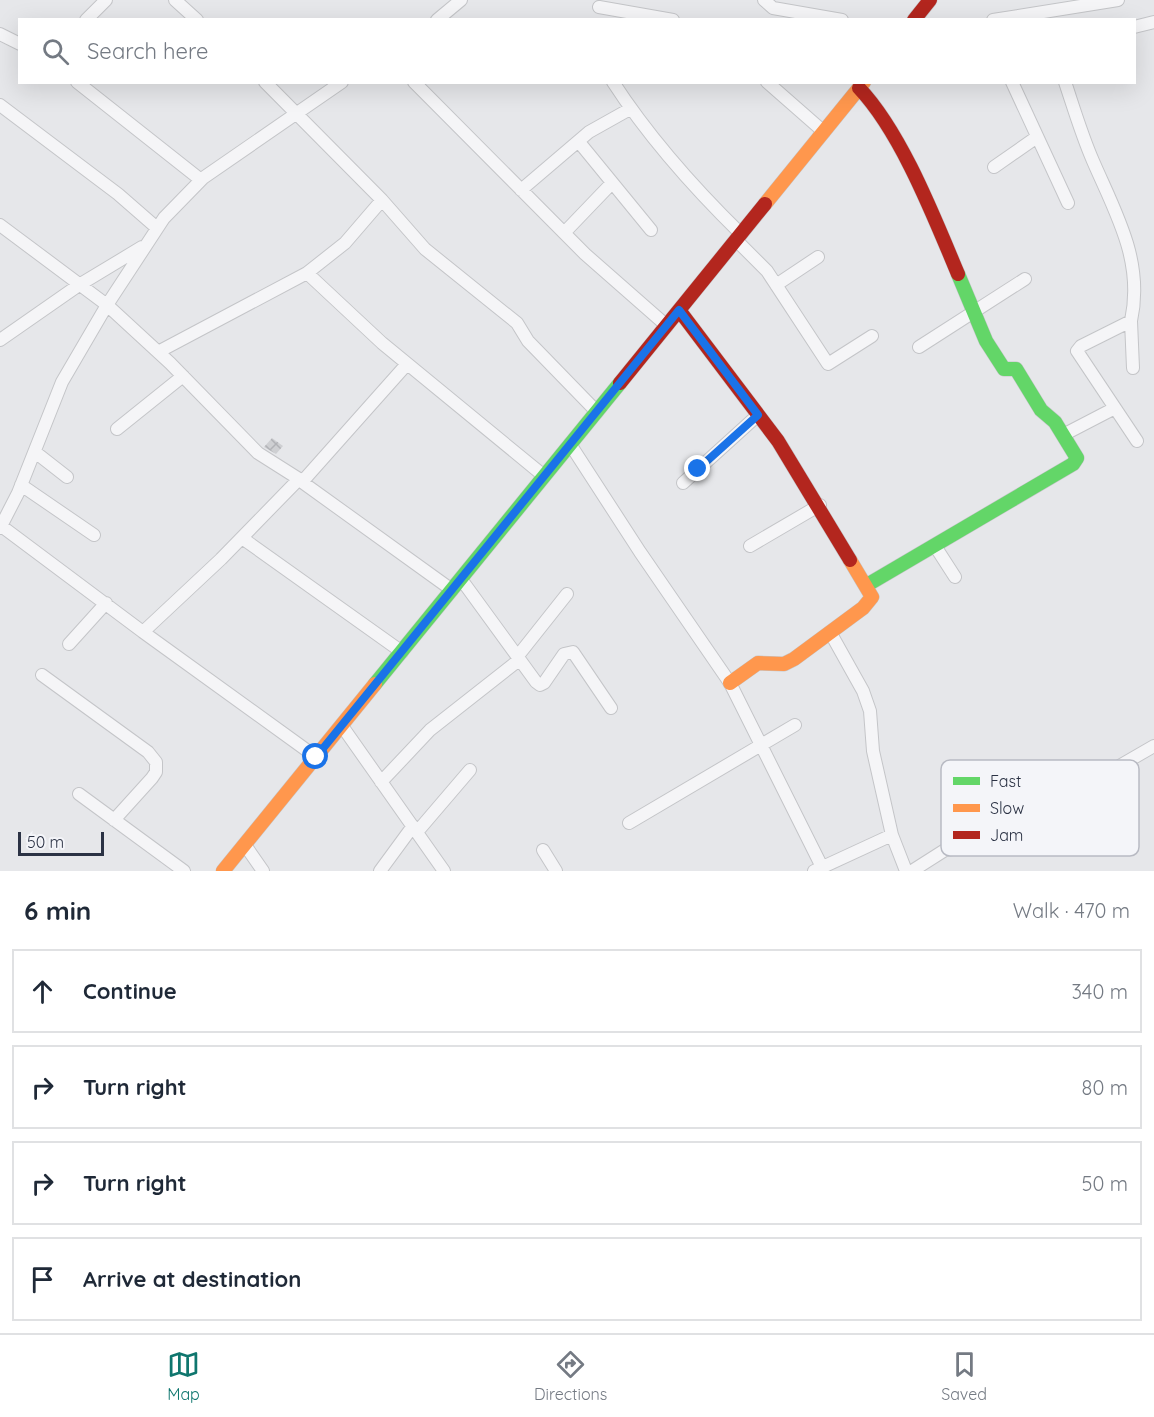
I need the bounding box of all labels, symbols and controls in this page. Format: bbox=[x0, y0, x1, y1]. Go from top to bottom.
search box bbox=[18, 18, 1136, 84]
icon: search bbox=[39, 35, 72, 68]
text: Search here bbox=[87, 37, 208, 65]
route end bbox=[684, 455, 710, 481]
route start bbox=[302, 743, 328, 769]
legend bbox=[941, 760, 1139, 856]
text: Fast bbox=[990, 771, 1021, 791]
text: Slow bbox=[990, 798, 1024, 818]
text: Jam bbox=[990, 825, 1023, 845]
scale bar bbox=[18, 829, 104, 856]
text: 50 m bbox=[27, 832, 64, 852]
text: 6 min bbox=[24, 894, 91, 927]
text: Walk · 470 m bbox=[1013, 898, 1130, 923]
icon: ahead bbox=[26, 975, 59, 1008]
text: Continue bbox=[83, 977, 177, 1005]
text: 340 m bbox=[1071, 979, 1128, 1004]
icon: right bbox=[26, 1071, 59, 1104]
text: Turn right bbox=[83, 1073, 187, 1101]
text: 80 m bbox=[1082, 1075, 1128, 1100]
icon: right bbox=[26, 1167, 59, 1200]
text: Turn right bbox=[83, 1169, 187, 1197]
text: 50 m bbox=[1082, 1171, 1128, 1196]
icon: arrive bbox=[26, 1263, 59, 1296]
text: Arrive at destination bbox=[83, 1265, 301, 1293]
tab: Map bbox=[167, 1348, 200, 1404]
tab: Directions bbox=[534, 1348, 607, 1404]
tab: Saved bbox=[941, 1348, 987, 1404]

